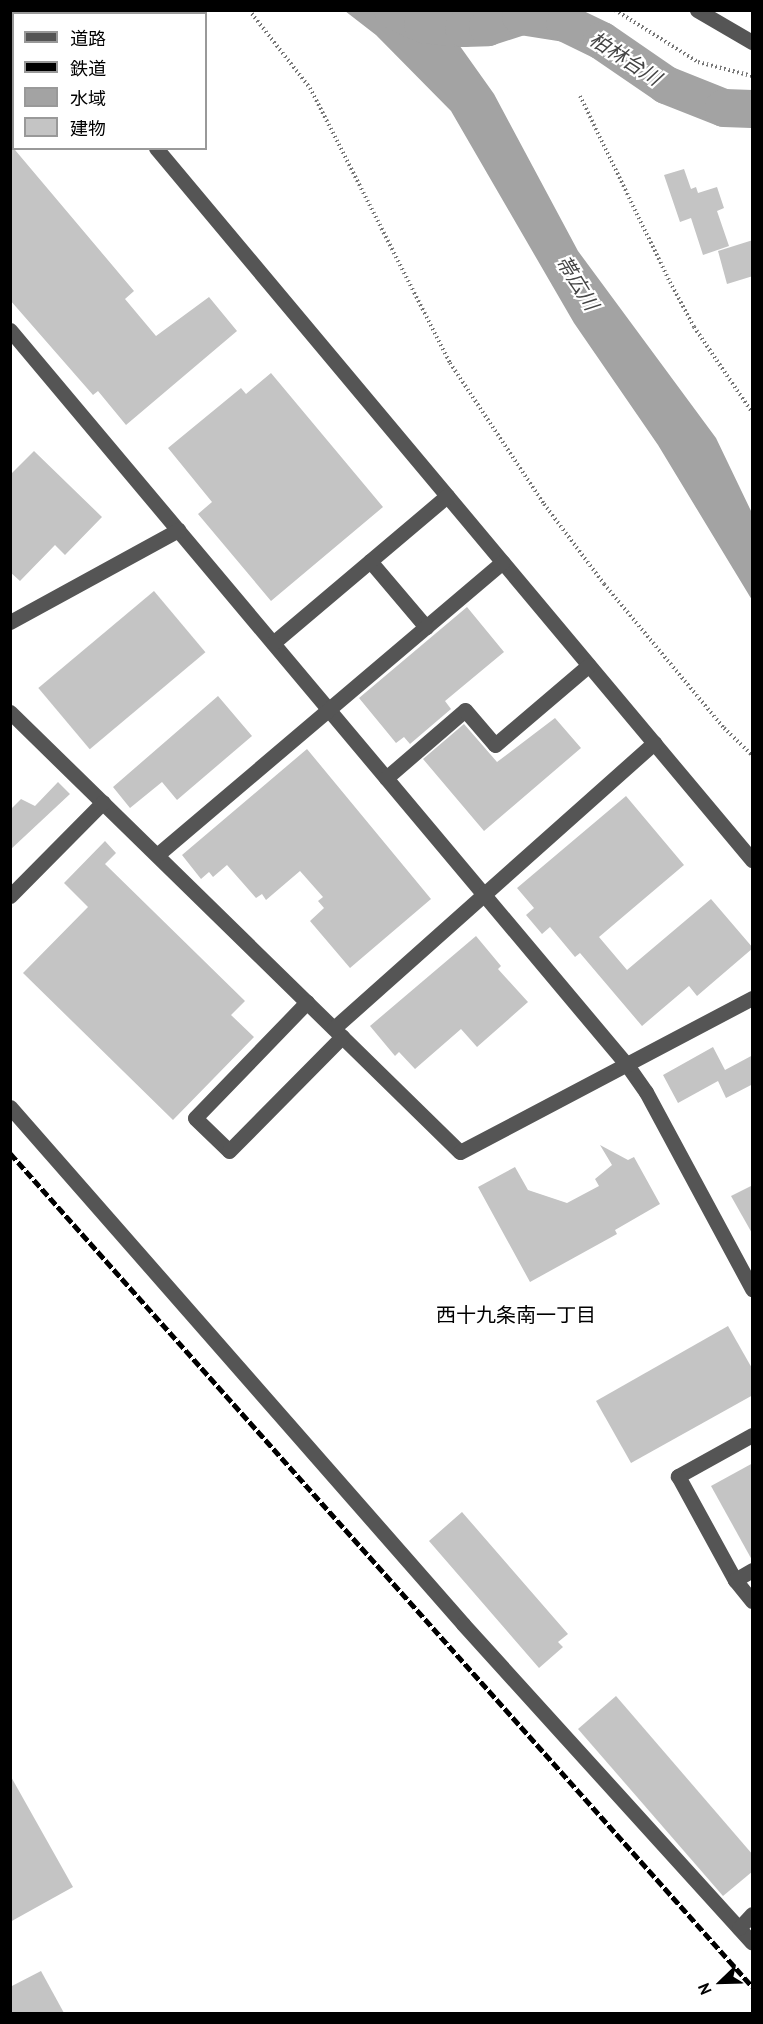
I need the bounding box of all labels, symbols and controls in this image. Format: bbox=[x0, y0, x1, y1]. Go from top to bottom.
legend bbox=[12, 12, 207, 150]
text: 道路 bbox=[70, 27, 106, 50]
water label: 柏林台川 bbox=[585, 27, 665, 91]
text: 鉄道 bbox=[70, 57, 106, 80]
text: 水域 bbox=[70, 87, 106, 110]
text: 建物 bbox=[70, 117, 106, 140]
water label: 帯広川 bbox=[551, 251, 603, 315]
district label: 西十九条南一丁目 bbox=[436, 1303, 596, 1327]
north arrow bbox=[691, 1952, 751, 2012]
text: N bbox=[693, 1980, 716, 1998]

